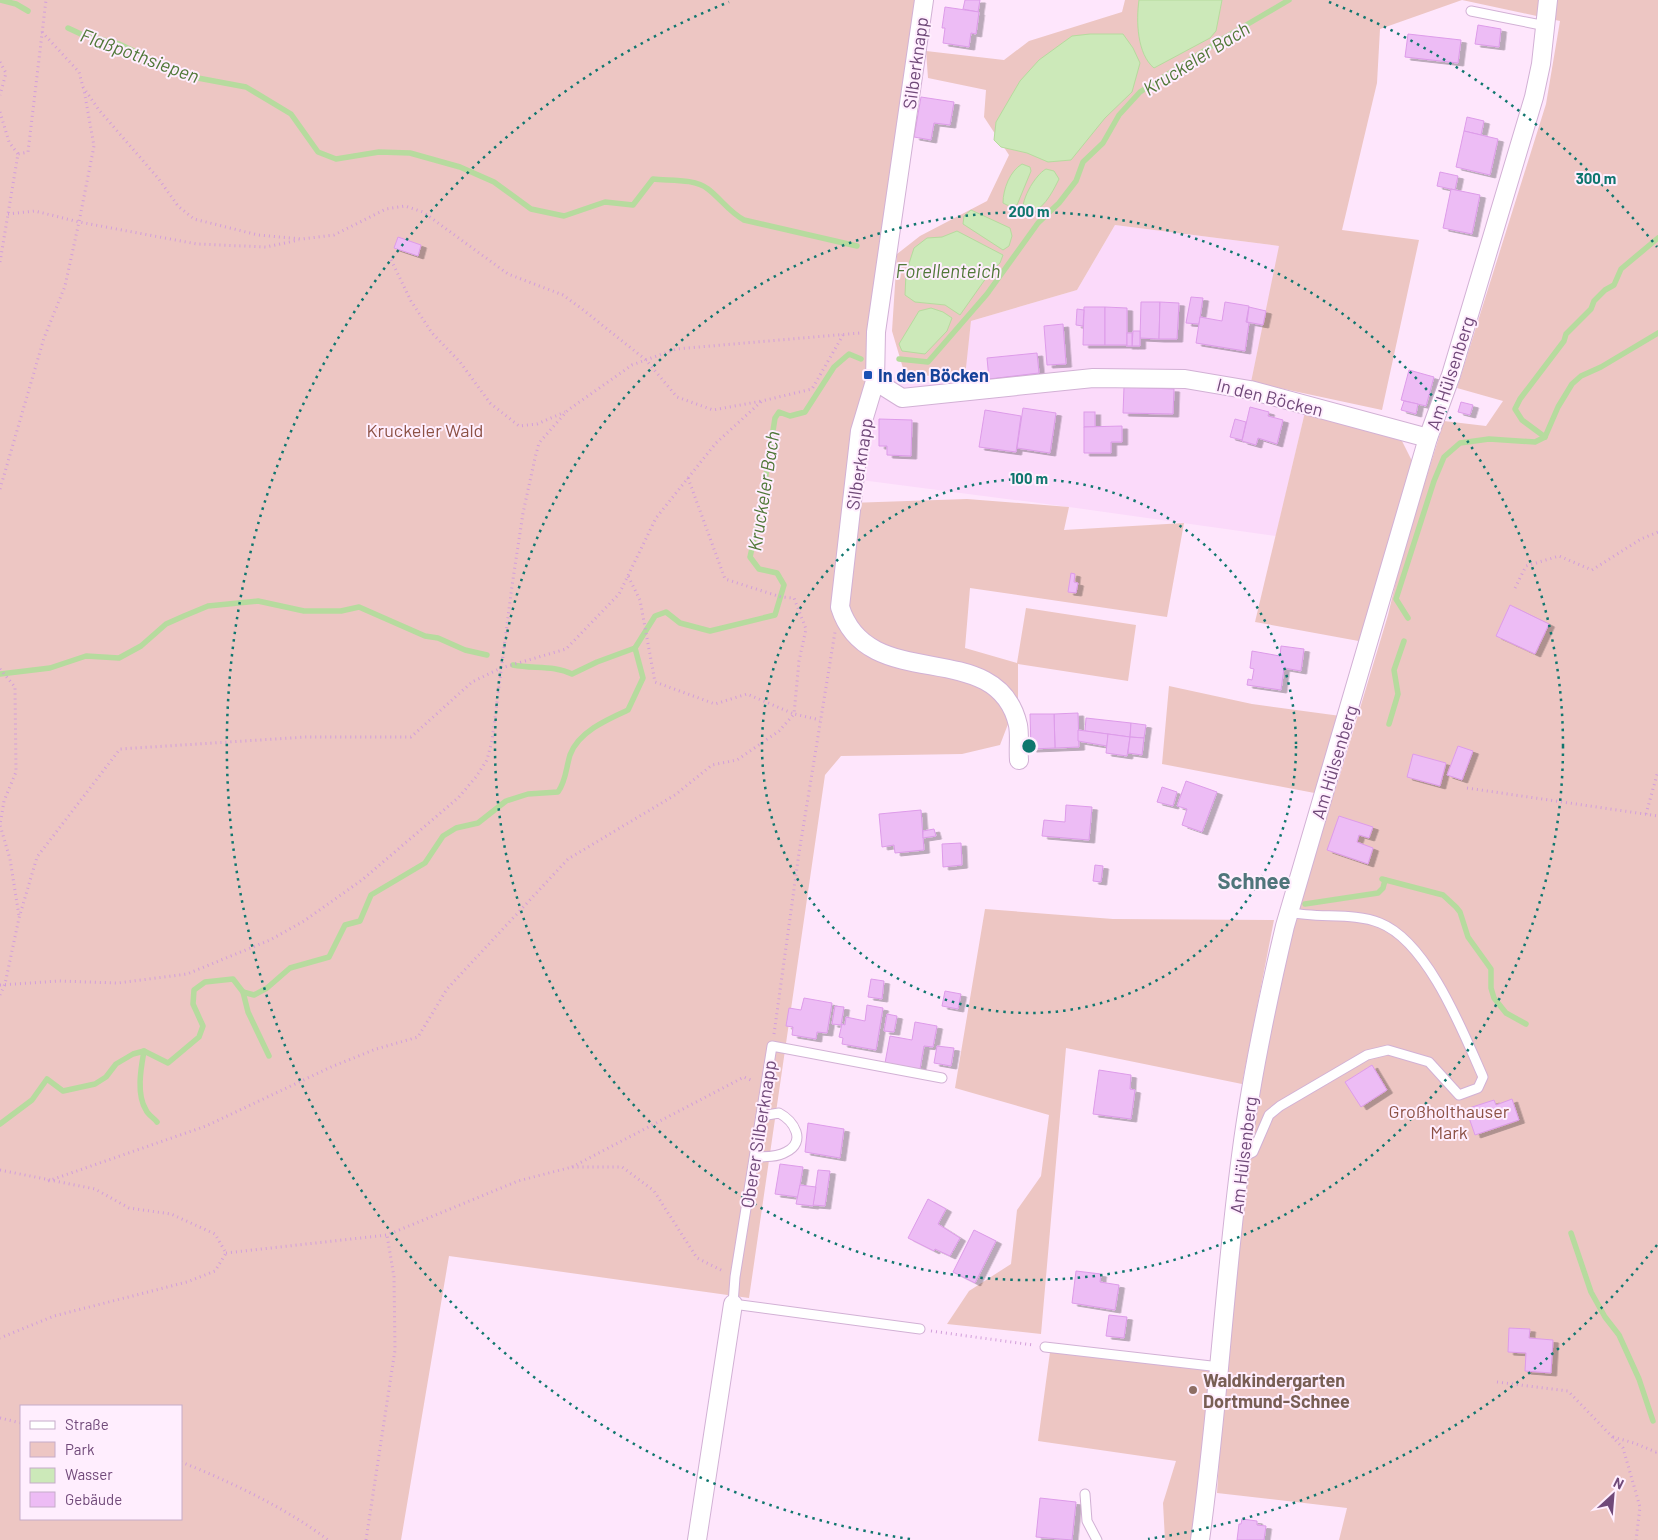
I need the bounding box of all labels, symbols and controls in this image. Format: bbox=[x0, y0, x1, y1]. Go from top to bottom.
street label: Silberknapp bbox=[898, 15, 932, 111]
water label: Kruckeler Bach bbox=[1138, 16, 1254, 100]
water label: Flaßpothsiepen bbox=[77, 23, 203, 87]
text: 300 m bbox=[1576, 169, 1616, 187]
text: 200 m bbox=[1008, 202, 1050, 220]
water label: Forellenteich bbox=[896, 259, 1001, 282]
street label: Am Hülsenberg bbox=[1421, 313, 1479, 433]
place label: In den Böcken bbox=[878, 364, 989, 386]
marker: In den Böcken bbox=[862, 369, 874, 381]
street label: In den Böcken bbox=[1214, 373, 1326, 421]
street label: Silberknapp bbox=[841, 416, 877, 512]
park label: Kruckeler Wald bbox=[367, 419, 483, 441]
water label: Kruckeler Bach bbox=[742, 429, 784, 553]
text: 100 m bbox=[1010, 469, 1048, 487]
street label: Am Hülsenberg bbox=[1306, 702, 1362, 822]
centre of rings bbox=[1020, 737, 1038, 755]
district label: Schnee bbox=[1218, 867, 1290, 893]
street label: Oberer Silberknapp bbox=[735, 1058, 781, 1210]
street label: Am Hülsenberg bbox=[1225, 1095, 1261, 1215]
park label: Großholthauser Mark bbox=[1389, 1100, 1510, 1143]
place label: Waldkindergarten Dortmund-Schnee bbox=[1203, 1369, 1350, 1412]
marker: Waldkindergarten Dortmund-Schnee bbox=[1187, 1384, 1199, 1396]
legend bbox=[20, 1405, 182, 1520]
text: Straße bbox=[65, 1415, 109, 1433]
text: Park bbox=[65, 1440, 95, 1458]
text: Wasser bbox=[65, 1465, 113, 1483]
north arrow bbox=[1588, 1470, 1638, 1520]
text: N bbox=[1611, 1473, 1627, 1493]
text: Gebäude bbox=[65, 1490, 122, 1508]

